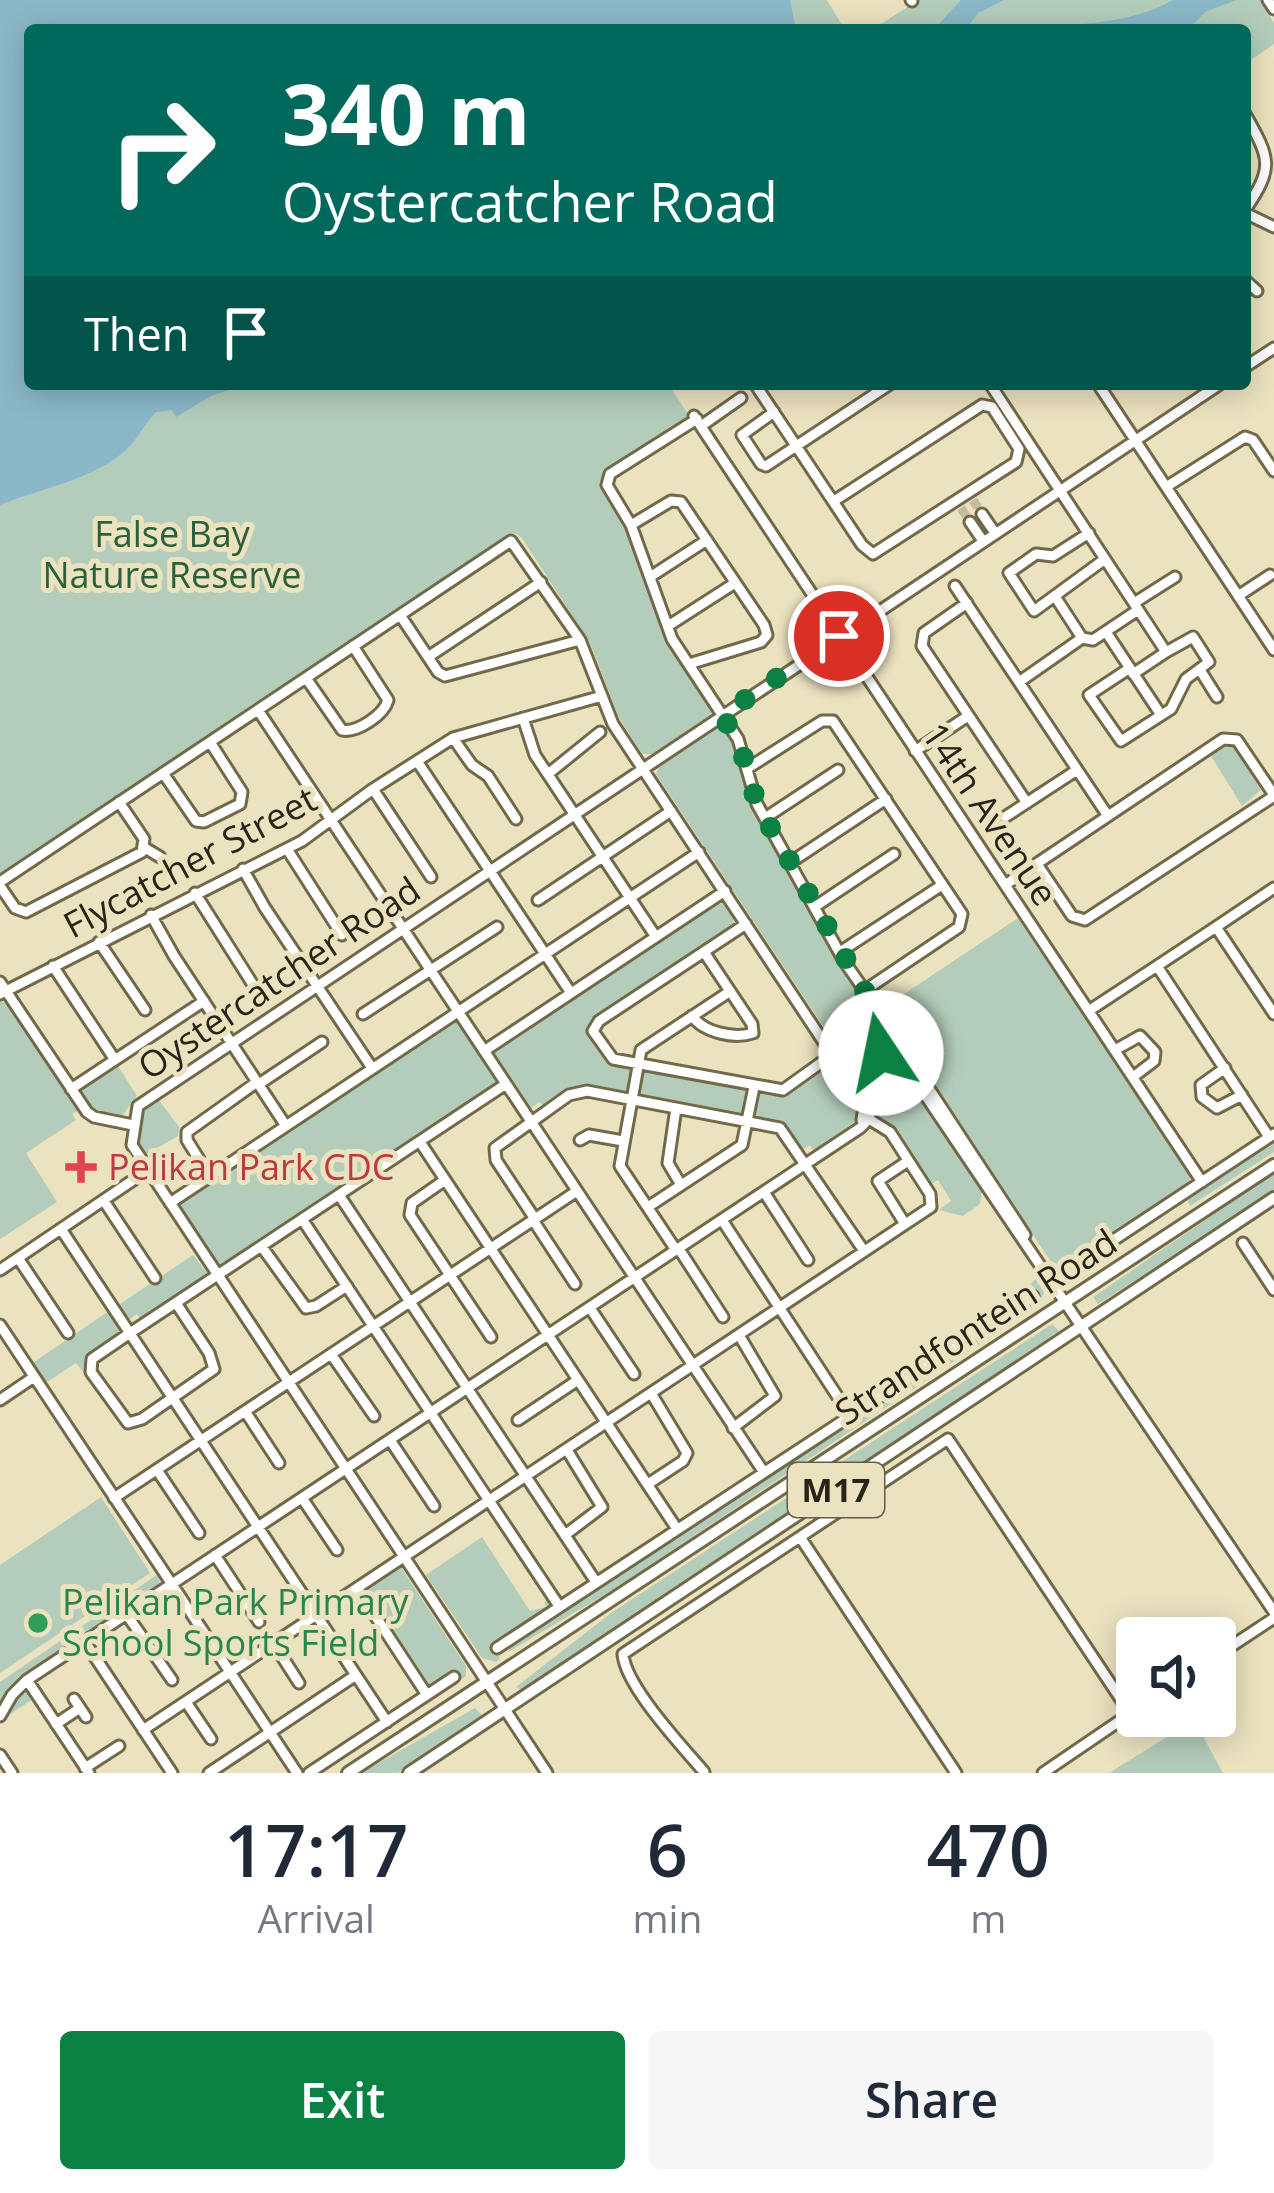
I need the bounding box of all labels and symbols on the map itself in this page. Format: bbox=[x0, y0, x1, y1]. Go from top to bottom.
park label: False Bay Nature Reserve bbox=[42, 509, 302, 599]
pin bbox=[788, 585, 890, 687]
street label: 14th Avenue bbox=[911, 713, 1070, 915]
street label: Flycatcher Street bbox=[55, 774, 325, 949]
street label: Oystercatcher Road bbox=[128, 865, 429, 1090]
position arrow bbox=[818, 990, 944, 1116]
place label: Pelikan Park CDC bbox=[108, 1142, 395, 1191]
marker: Pelikan Park CDC bbox=[65, 1151, 97, 1183]
street label: Strandfontein Road bbox=[825, 1217, 1126, 1436]
road number: M17 bbox=[788, 1463, 884, 1517]
place label: Pelikan Park Primary School Sports Field bbox=[62, 1577, 410, 1667]
marker: Pelikan Park Primary School Sports Field bbox=[25, 1610, 51, 1636]

